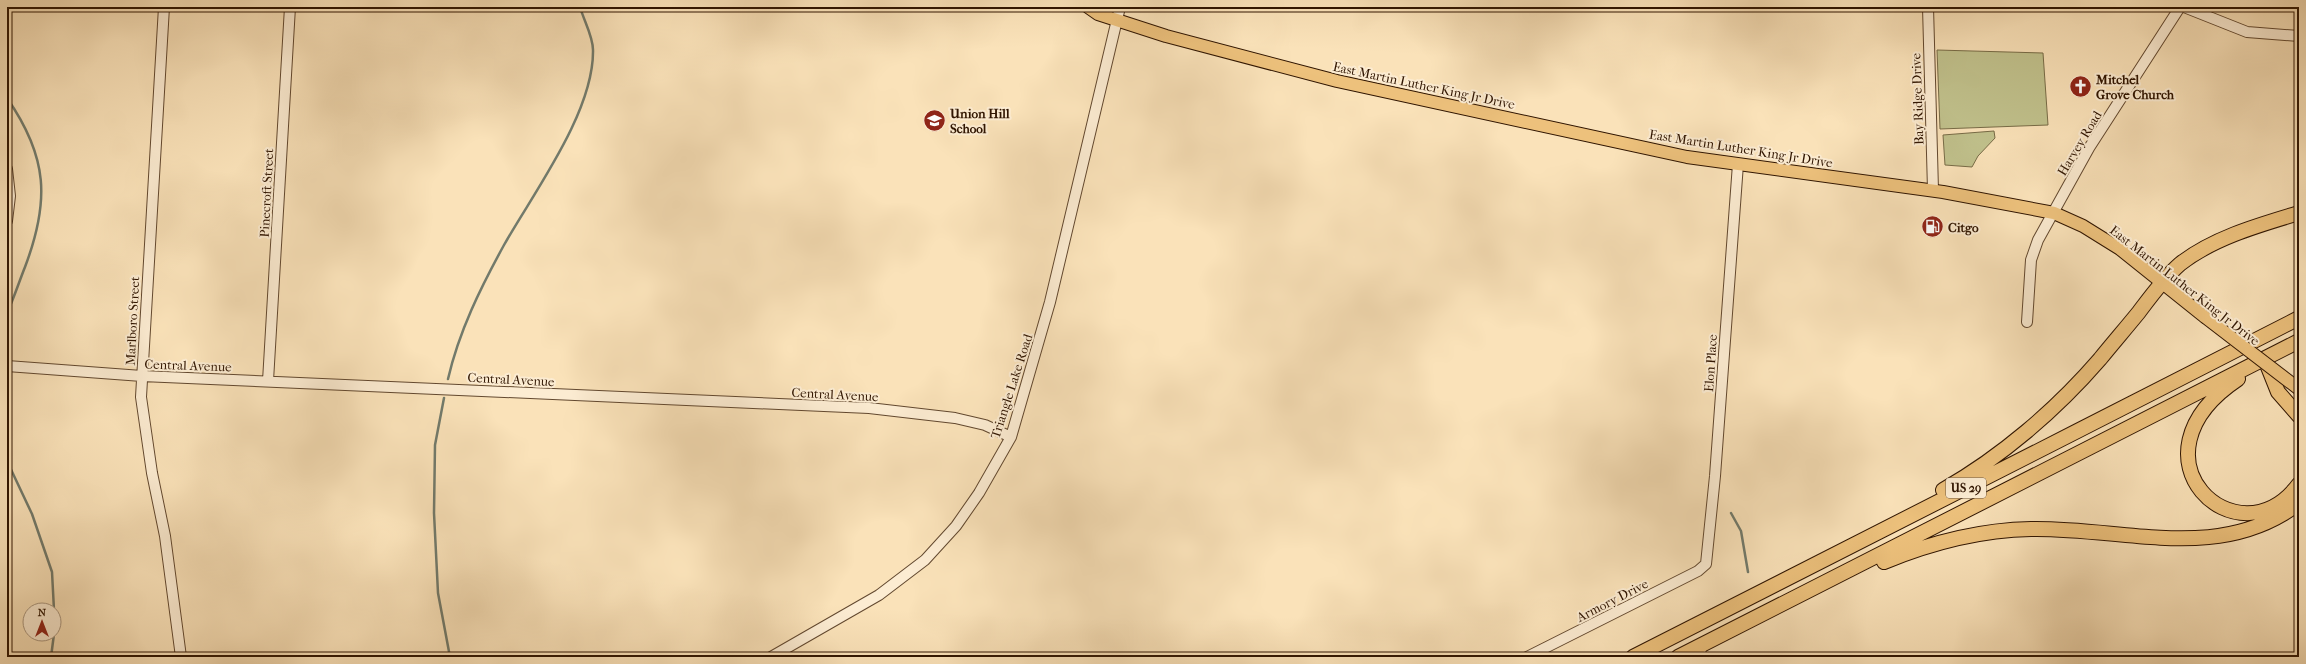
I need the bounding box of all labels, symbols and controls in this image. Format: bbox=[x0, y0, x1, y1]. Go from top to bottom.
street label: Bay Ridge Drive bbox=[1908, 52, 1927, 145]
street label: East Martin Luther King Jr Drive bbox=[1332, 59, 1517, 112]
place label: Mitchel Grove Church bbox=[2095, 72, 2175, 102]
church icon: Mitchel Grove Church bbox=[2067, 73, 2093, 99]
place label: Union Hill School bbox=[949, 106, 1010, 136]
school or university icon: Union Hill School bbox=[922, 107, 948, 133]
street label: Harvey Road bbox=[2054, 107, 2105, 178]
street label: East Martin Luther King Jr Drive bbox=[1648, 127, 1834, 171]
street label: Pinecroft Street bbox=[257, 148, 276, 238]
fuel station icon: Citgo bbox=[1920, 214, 1946, 240]
place label: Citgo bbox=[1948, 220, 1979, 236]
street label: East Martin Luther King Jr Drive bbox=[2107, 222, 2263, 349]
street label: Marlboro Street bbox=[123, 276, 142, 366]
street label: Triangle Lake Road bbox=[987, 331, 1036, 440]
street label: Elon Place bbox=[1701, 333, 1720, 392]
street label: Central Avenue bbox=[144, 356, 232, 375]
street label: Central Avenue bbox=[467, 370, 555, 389]
street label: Central Avenue bbox=[791, 385, 879, 404]
road number: US 29 bbox=[1946, 478, 1986, 498]
street label: Armory Drive bbox=[1573, 576, 1651, 625]
north arrow bbox=[22, 602, 62, 642]
text: N bbox=[38, 606, 47, 619]

